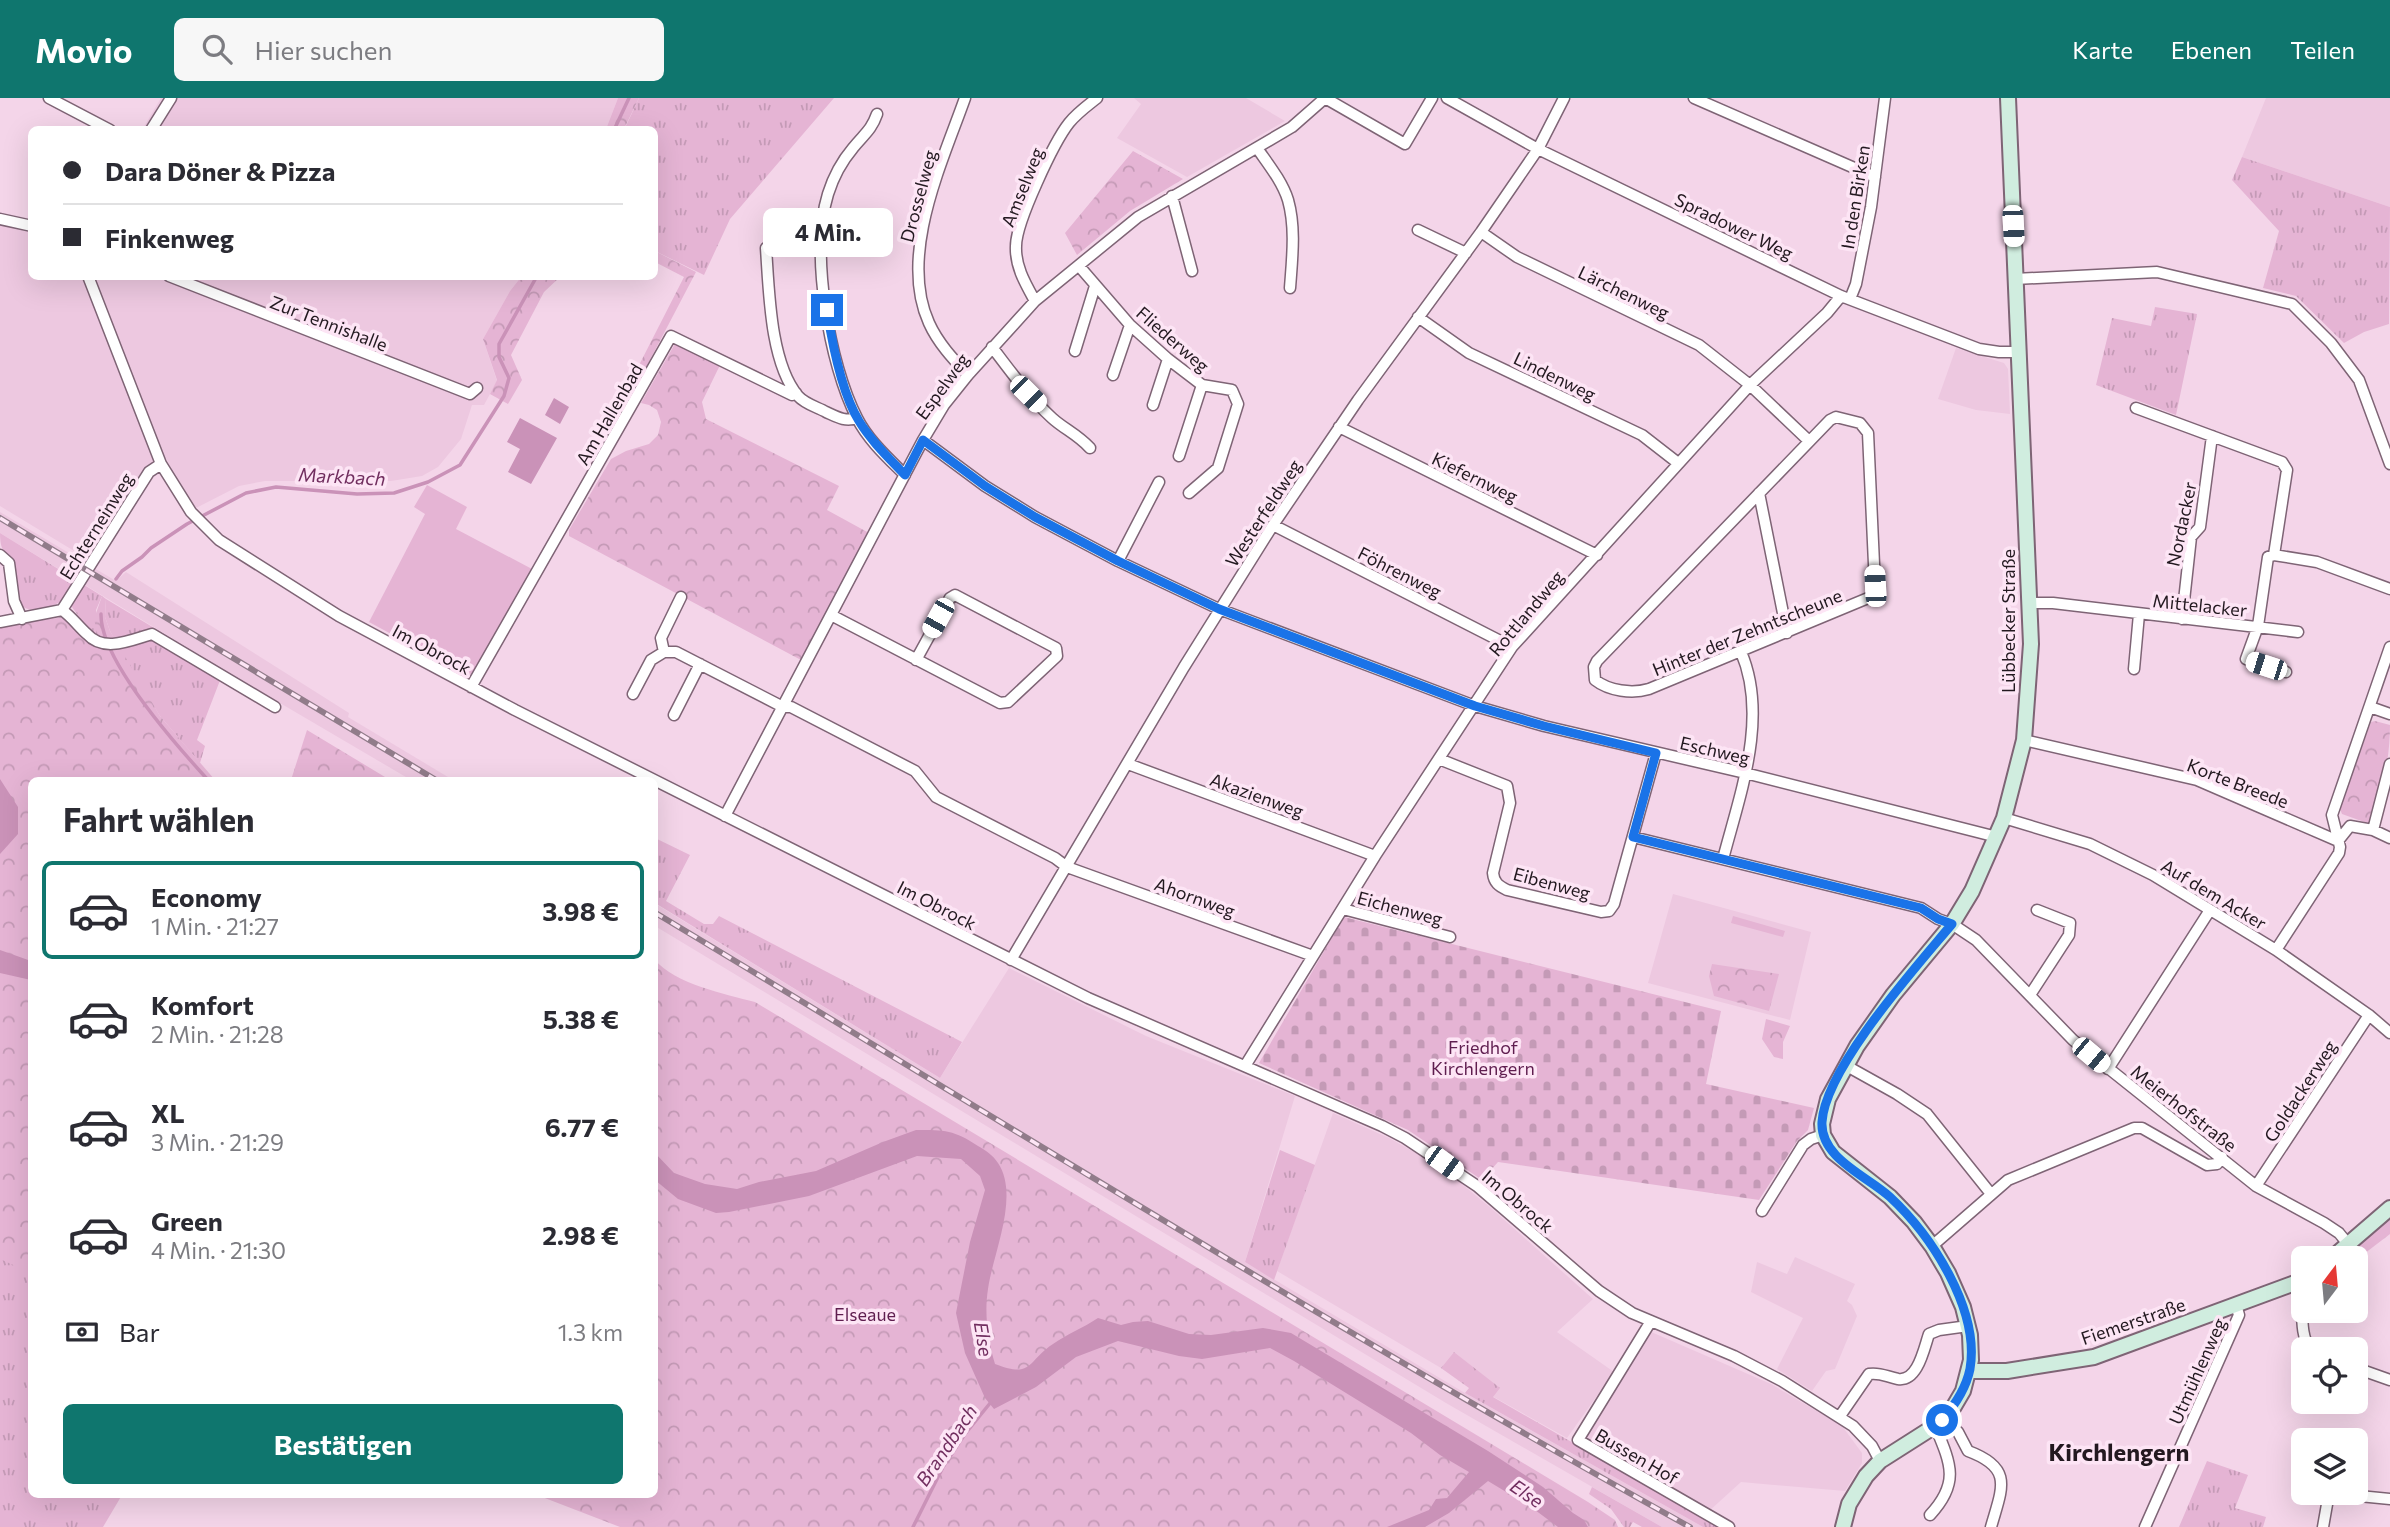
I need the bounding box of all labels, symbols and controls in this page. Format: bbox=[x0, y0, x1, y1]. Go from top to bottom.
search box bbox=[174, 18, 664, 81]
text: Movio bbox=[35, 29, 132, 70]
icon: search bbox=[198, 30, 236, 68]
text: Hier suchen bbox=[254, 34, 392, 65]
text: Karte bbox=[2072, 35, 2133, 64]
text: Ebenen bbox=[2171, 35, 2252, 64]
text: Teilen bbox=[2290, 35, 2355, 64]
street label: In den Birken bbox=[1836, 143, 1874, 251]
street label: Amselweg bbox=[996, 144, 1048, 230]
street label: Drosselweg bbox=[895, 147, 941, 244]
text: Dara Döner & Pizza bbox=[105, 155, 335, 186]
street label: Spradower Weg bbox=[1671, 188, 1797, 264]
car bbox=[2002, 204, 2025, 248]
callout: 4 Min. bbox=[762, 208, 892, 258]
text: 4 Min. bbox=[795, 218, 861, 246]
text: Finkenweg bbox=[105, 222, 234, 253]
street label: Lärchenweg bbox=[1575, 260, 1673, 324]
street label: Zur Tennishalle bbox=[267, 290, 391, 356]
route end bbox=[811, 294, 843, 326]
street label: Fliederweg bbox=[1132, 301, 1214, 377]
street label: Lindenweg bbox=[1510, 347, 1600, 405]
street label: Espelweg bbox=[911, 348, 974, 424]
street label: Am Hallenbad bbox=[571, 359, 647, 469]
car bbox=[1006, 372, 1051, 416]
street label: Kiefernweg bbox=[1428, 447, 1522, 507]
street label: Westerfeldweg bbox=[1220, 455, 1306, 571]
water label: Markbach bbox=[298, 462, 386, 490]
street label: Echterneinweg bbox=[54, 468, 138, 583]
street label: Nordacker bbox=[2161, 480, 2201, 568]
street label: Föhrenweg bbox=[1355, 542, 1446, 603]
street label: Lübbecker Straße bbox=[1997, 549, 2019, 693]
car bbox=[1864, 564, 1887, 608]
street label: Rottlandweg bbox=[1484, 566, 1568, 660]
street label: Hinter der Zehntscheune bbox=[1649, 584, 1845, 680]
street label: Mittelacker bbox=[2152, 589, 2248, 621]
car bbox=[919, 595, 958, 641]
street label: Im Obrock bbox=[389, 619, 475, 679]
car bbox=[2243, 650, 2290, 682]
street label: Eschweg bbox=[1678, 731, 1752, 769]
street label: Korte Breede bbox=[2184, 754, 2292, 812]
street label: Akazienweg bbox=[1207, 768, 1307, 822]
text: Fahrt wählen bbox=[63, 799, 255, 839]
street label: Auf dem Acker bbox=[2157, 854, 2271, 934]
street label: Eibenweg bbox=[1511, 862, 1593, 904]
street label: Ahornweg bbox=[1152, 872, 1239, 922]
street label: Im Obrock bbox=[894, 876, 980, 934]
icon: car bbox=[67, 879, 130, 942]
text: Economy bbox=[151, 881, 262, 912]
street label: Eichenweg bbox=[1355, 886, 1445, 930]
text: 3.98 € bbox=[542, 895, 619, 926]
text: 1 Min. · 21:27 bbox=[151, 912, 279, 940]
icon: car bbox=[67, 987, 130, 1050]
text: Komfort bbox=[151, 989, 254, 1020]
text: 5.38 € bbox=[543, 1003, 619, 1034]
text: 2 Min. · 21:28 bbox=[151, 1020, 284, 1048]
car bbox=[2069, 1033, 2114, 1077]
park label: Friedhof Kirchlengern bbox=[1431, 1036, 1535, 1079]
street label: Goldackerweg bbox=[2259, 1036, 2341, 1146]
street label: Meierhofstraße bbox=[2127, 1060, 2241, 1156]
icon: car bbox=[67, 1095, 130, 1158]
text: XL bbox=[151, 1097, 185, 1128]
text: 6.77 € bbox=[545, 1111, 619, 1142]
text: 3 Min. · 21:29 bbox=[151, 1128, 284, 1156]
car bbox=[1421, 1142, 1468, 1184]
street label: Im Obrock bbox=[1478, 1165, 1558, 1237]
icon: car bbox=[67, 1203, 130, 1266]
text: Green bbox=[151, 1205, 223, 1236]
text: 2.98 € bbox=[542, 1219, 619, 1250]
text: 4 Min. · 21:30 bbox=[151, 1236, 286, 1264]
north arrow bbox=[2291, 1246, 2368, 1323]
map controls bbox=[2291, 1246, 2368, 1505]
street label: Fiemerstraße bbox=[2078, 1293, 2188, 1349]
park label: Elseaue bbox=[834, 1303, 896, 1325]
icon: cash bbox=[63, 1313, 101, 1351]
street label: Utmühlenweg bbox=[2164, 1314, 2230, 1428]
text: Bar bbox=[119, 1316, 160, 1347]
text: 1.3 km bbox=[558, 1318, 623, 1346]
water label: Else bbox=[970, 1320, 998, 1358]
button: locate bbox=[2291, 1337, 2368, 1414]
water label: Brandbach bbox=[910, 1400, 982, 1490]
button: Bestätigen bbox=[63, 1404, 623, 1484]
route start bbox=[1926, 1404, 1958, 1436]
street label: Bussen Hof bbox=[1591, 1423, 1683, 1489]
button: layers bbox=[2291, 1428, 2368, 1505]
district label: Kirchlengern bbox=[2049, 1437, 2189, 1466]
water label: Else bbox=[1506, 1474, 1548, 1512]

